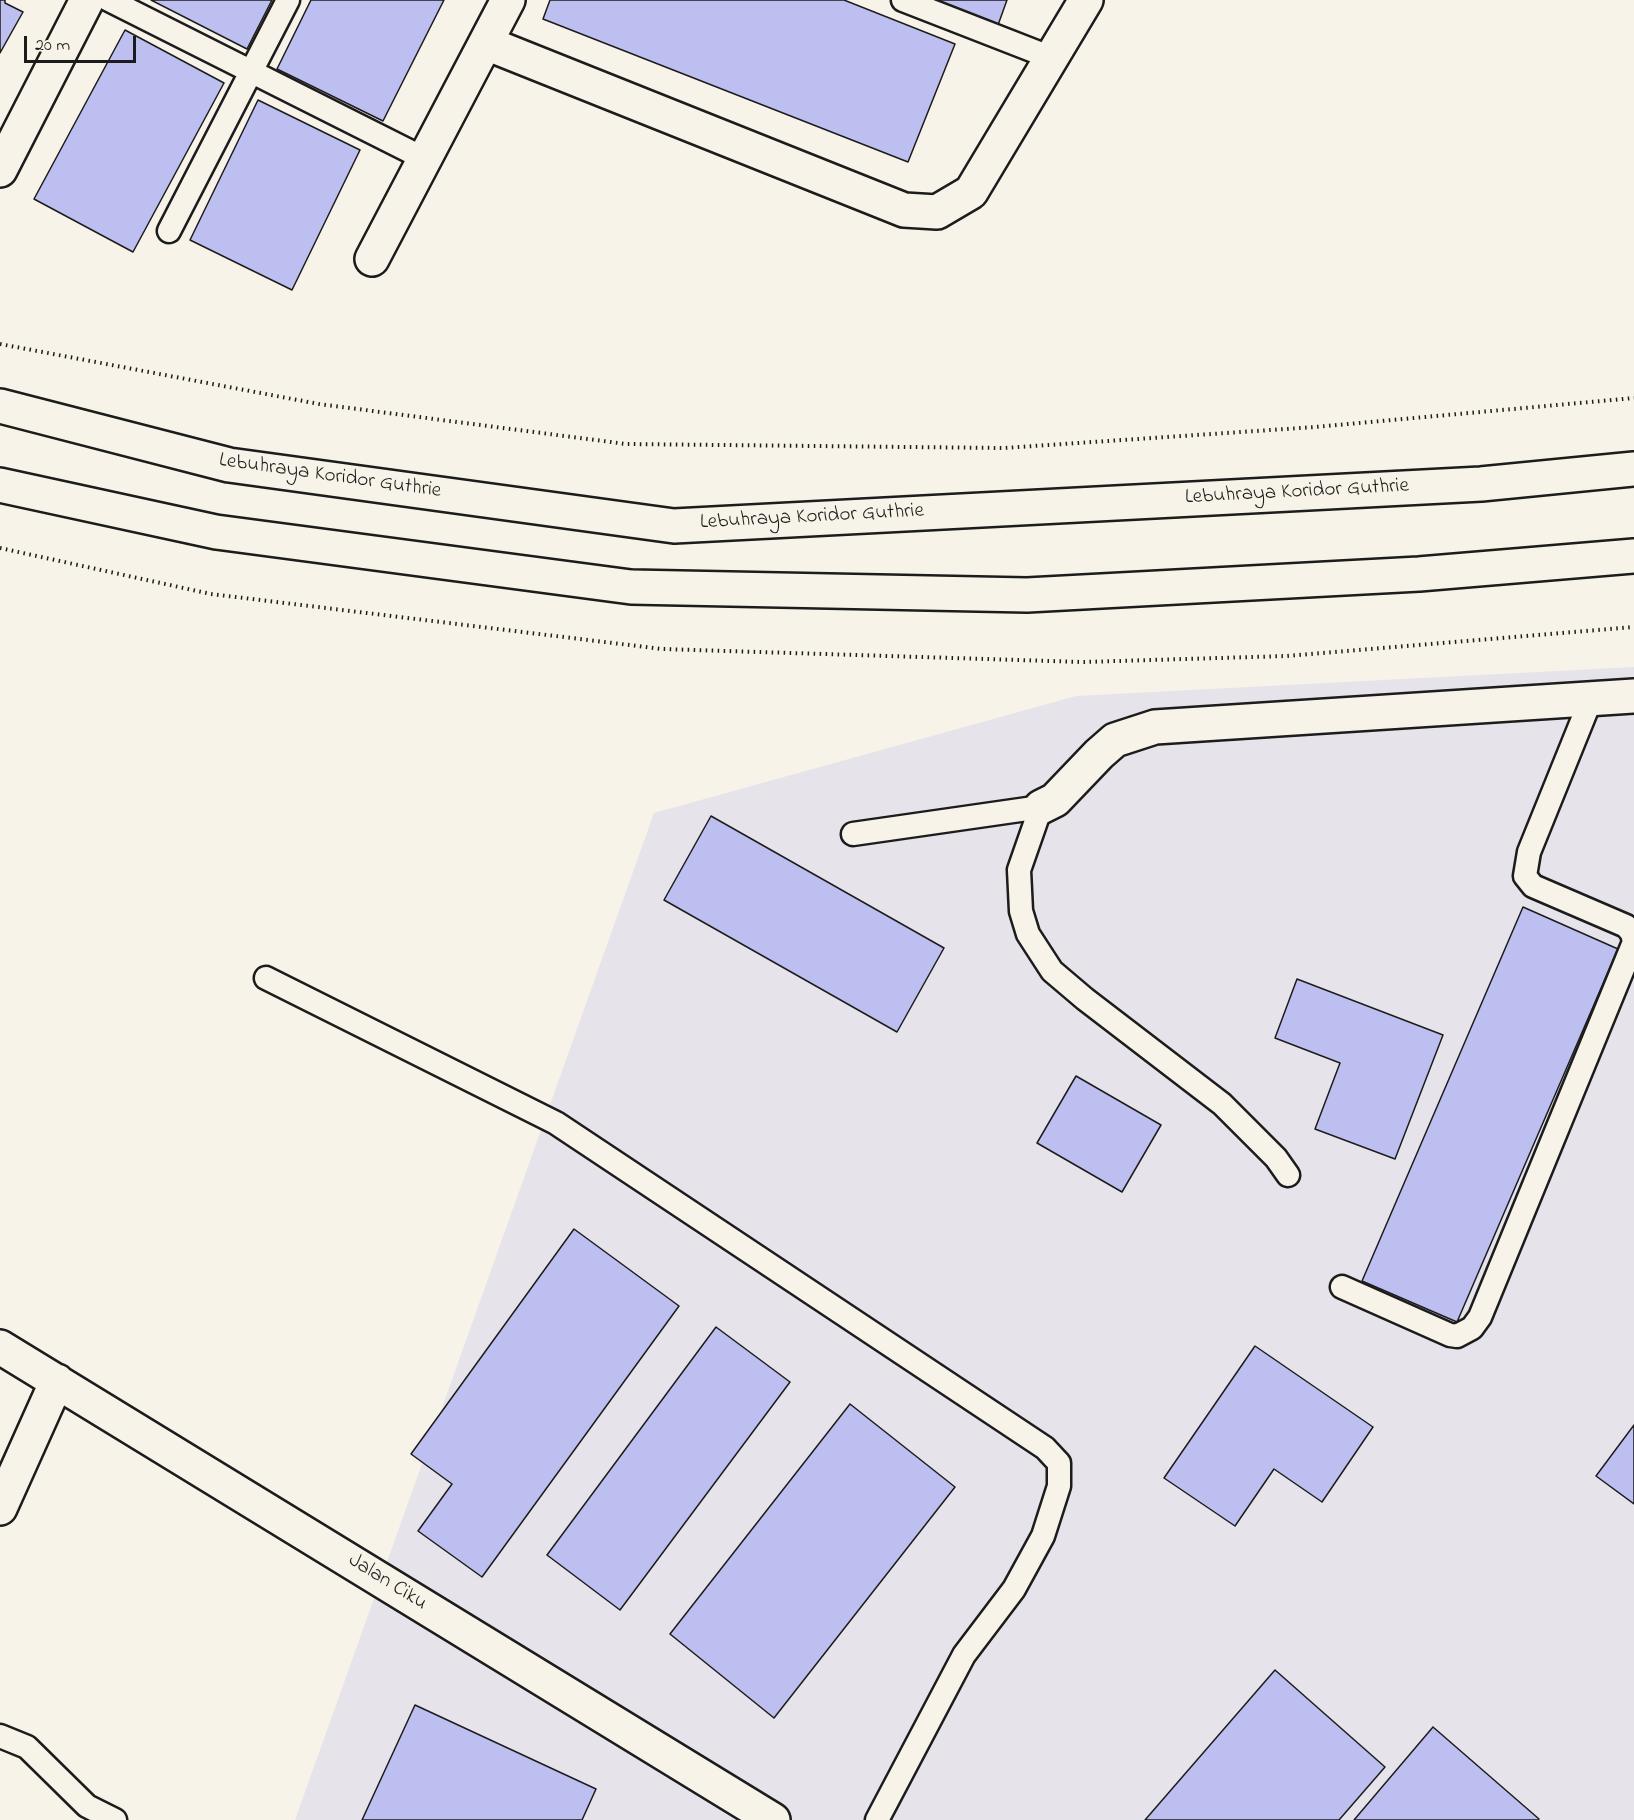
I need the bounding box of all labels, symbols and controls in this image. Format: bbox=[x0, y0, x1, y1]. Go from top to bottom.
scale bar bbox=[27, 24, 140, 62]
text: 20 m bbox=[35, 33, 70, 59]
street label: Lebuhraya Koridor Guthrie bbox=[217, 449, 443, 505]
street label: Lebuhraya Koridor Guthrie bbox=[1184, 475, 1410, 511]
street label: Lebuhraya Koridor Guthrie bbox=[699, 500, 925, 536]
street label: Jalan Ciku bbox=[343, 1549, 431, 1617]

